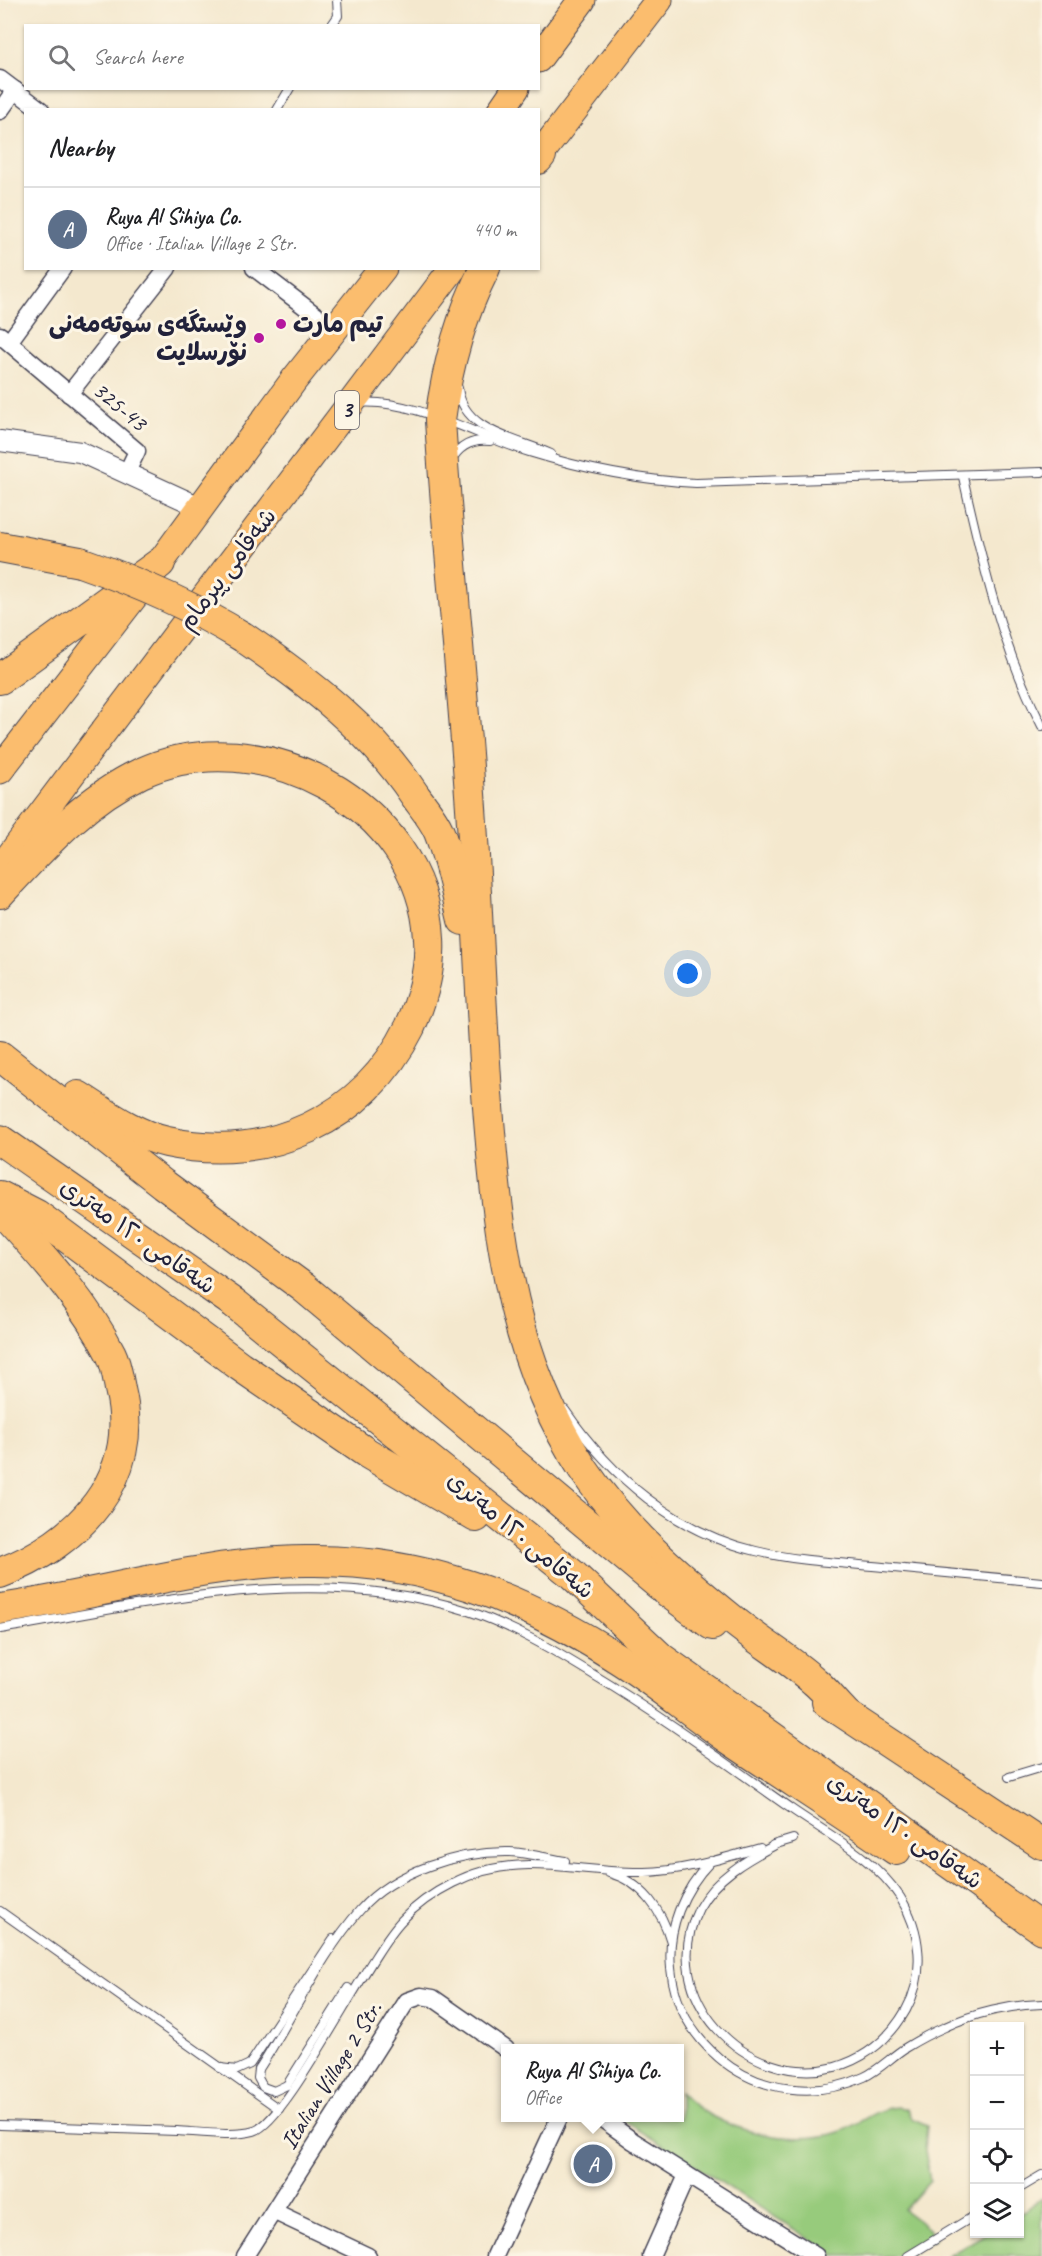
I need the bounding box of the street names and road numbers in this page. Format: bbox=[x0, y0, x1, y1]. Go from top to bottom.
street label: 325-43 bbox=[87, 375, 155, 439]
road number: 3 bbox=[335, 391, 359, 429]
street label: شەقامی پیرمام bbox=[171, 502, 285, 638]
street label: شەقامی ١٢٠ مەتری bbox=[54, 1171, 222, 1301]
street label: شەقامی ١٢٠ مەتری bbox=[441, 1465, 601, 1605]
street label: شەقامی ١٢٠ مەتری bbox=[821, 1766, 989, 1896]
street label: Italian Village 2 Str. bbox=[273, 1995, 389, 2155]

